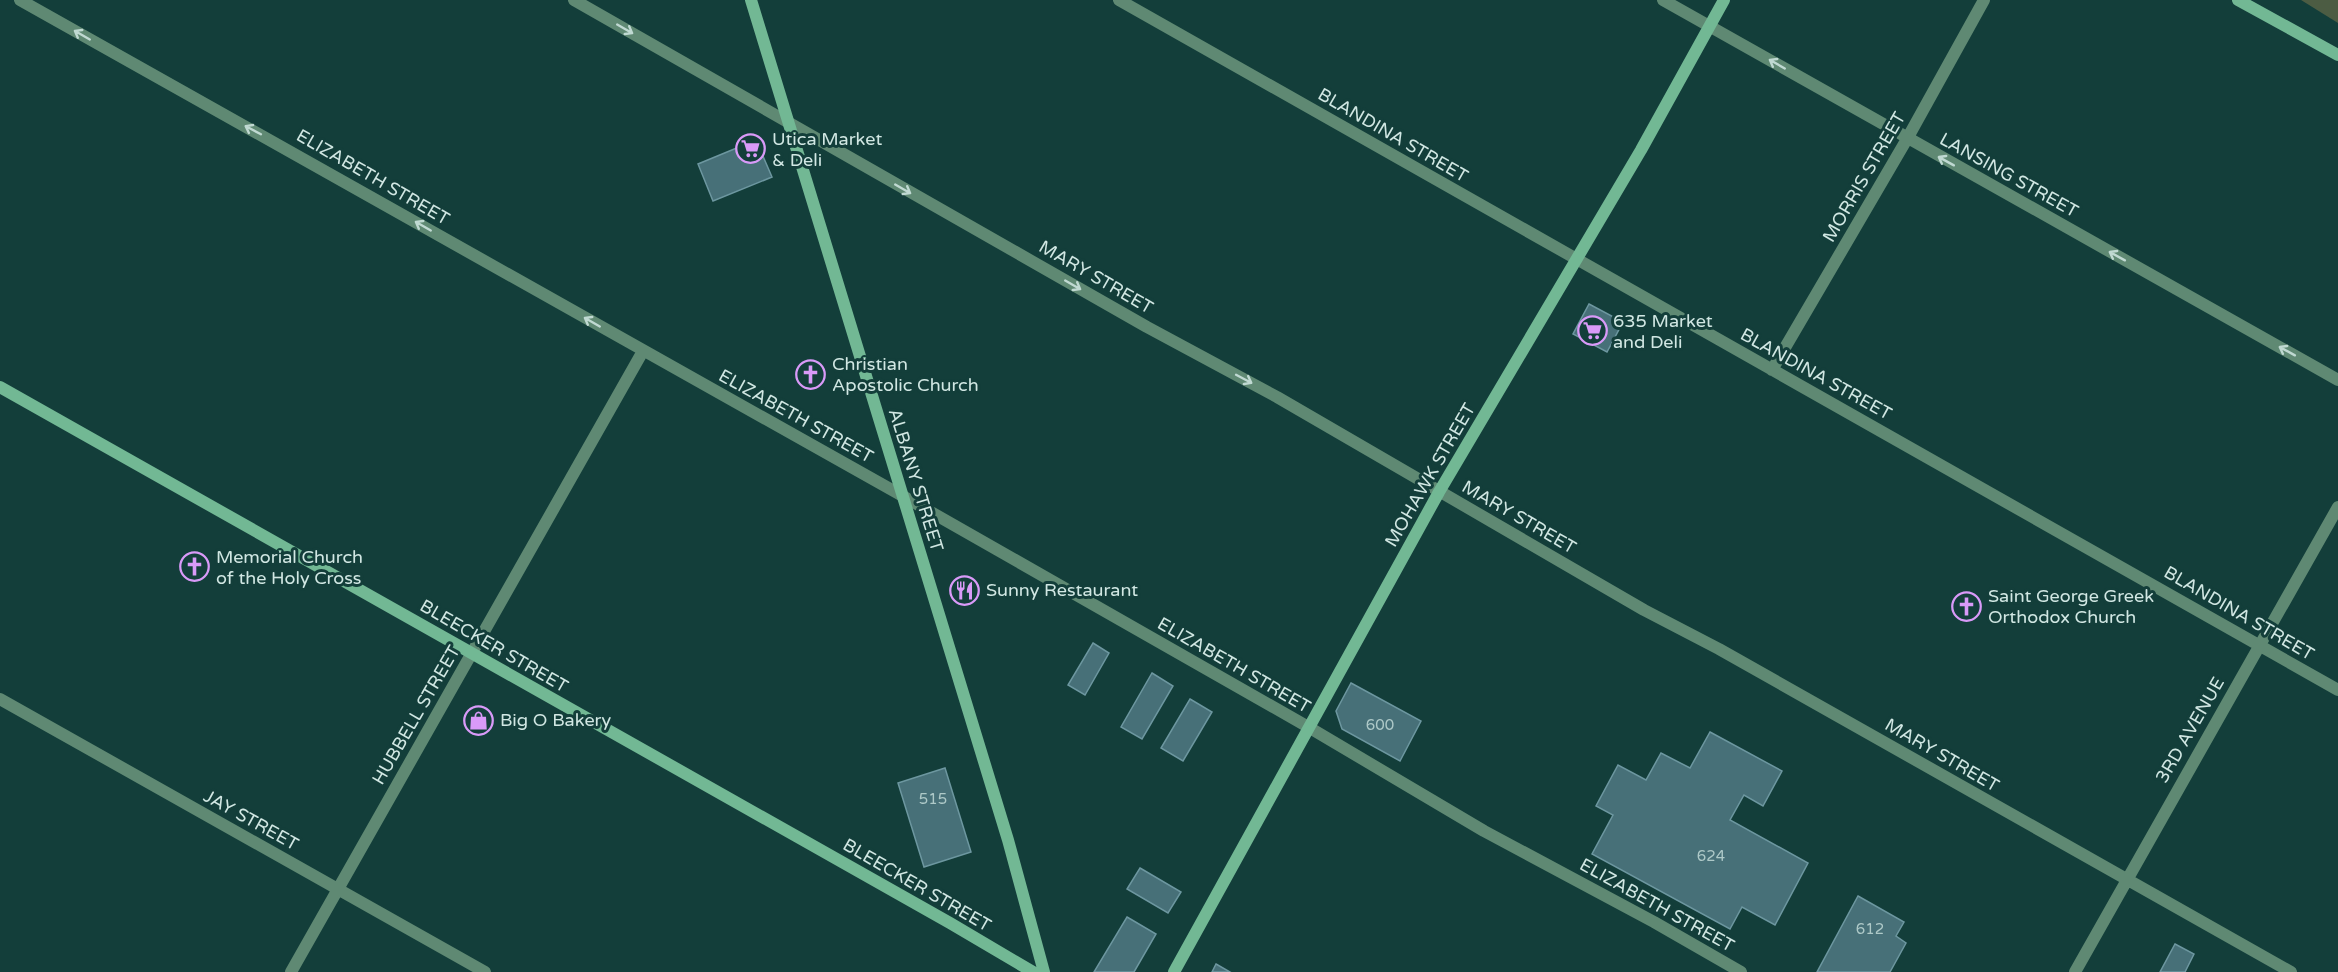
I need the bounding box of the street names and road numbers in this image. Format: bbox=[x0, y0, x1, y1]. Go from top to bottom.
street label: BLANDINA STREET bbox=[1314, 83, 1472, 187]
street label: MORRIS STREET bbox=[1818, 108, 1910, 246]
street label: ELIZABETH STREET bbox=[292, 124, 454, 230]
street label: LANSING STREET bbox=[1936, 128, 2082, 222]
street label: MARY STREET bbox=[1035, 235, 1157, 319]
street label: BLANDINA STREET bbox=[1736, 323, 1896, 425]
street label: ELIZABETH STREET bbox=[715, 364, 877, 468]
street label: MOHAWK STREET bbox=[1380, 399, 1480, 551]
street label: ALBANY STREET bbox=[884, 406, 948, 554]
street label: MARY STREET bbox=[1458, 475, 1580, 559]
street label: BLANDINA STREET bbox=[2160, 561, 2318, 665]
street label: BLEECKER STREET bbox=[416, 595, 572, 697]
street label: ELIZABETH STREET bbox=[1153, 612, 1315, 718]
street label: HUBBELL STREET bbox=[367, 641, 465, 789]
street label: 3RD AVENUE bbox=[2151, 673, 2229, 787]
street label: MARY STREET bbox=[1881, 713, 2003, 797]
street label: JAY STREET bbox=[200, 785, 302, 855]
street label: BLEECKER STREET bbox=[839, 834, 995, 936]
street label: ELIZABETH STREET bbox=[1576, 853, 1738, 957]

